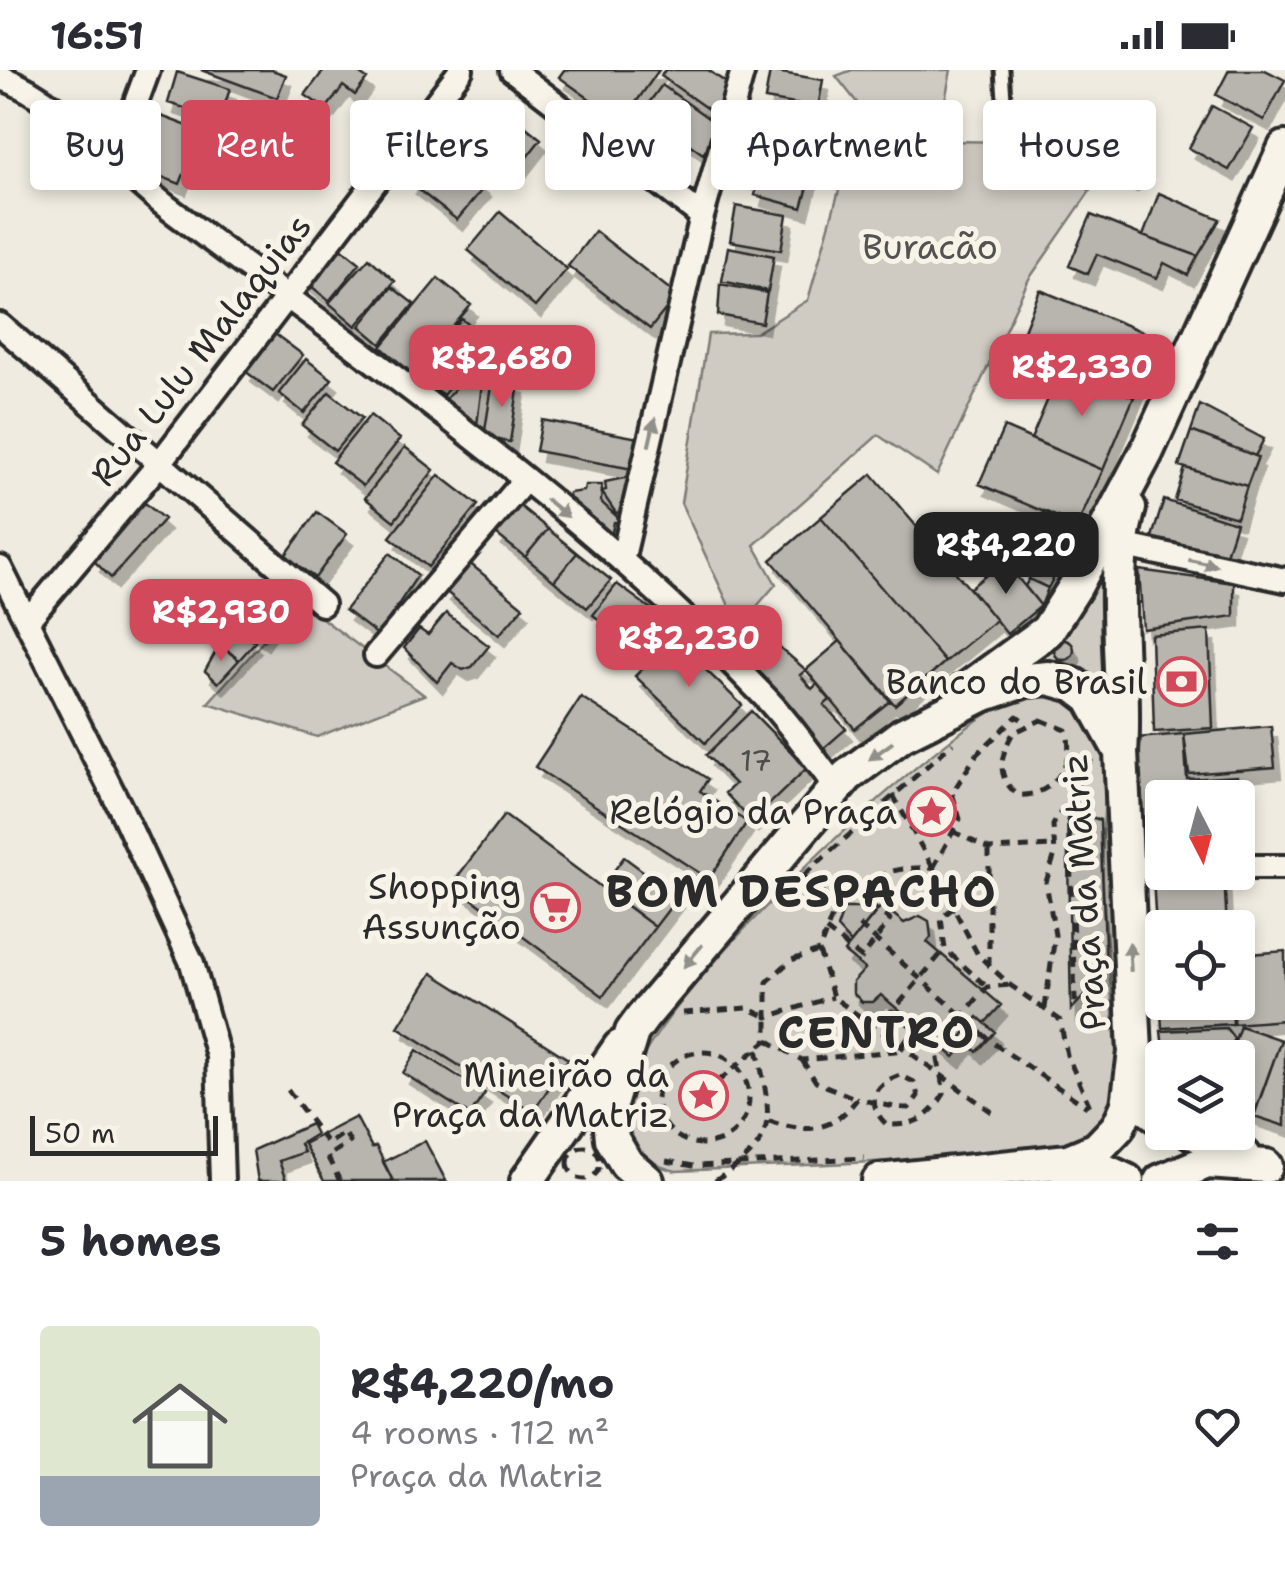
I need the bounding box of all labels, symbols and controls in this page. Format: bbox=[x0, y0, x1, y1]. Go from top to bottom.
text: 16:51 bbox=[50, 10, 144, 61]
chip: Buy bbox=[30, 100, 161, 190]
chip: Rent bbox=[181, 100, 330, 190]
chip: Filters bbox=[350, 100, 525, 190]
chip: New bbox=[545, 100, 691, 190]
chip: Apartment bbox=[711, 100, 963, 190]
chip: House bbox=[983, 100, 1156, 190]
street label: Rua Lulu Malaquias bbox=[79, 204, 322, 496]
park label: Buracão bbox=[862, 223, 998, 270]
pin: R$2,680 bbox=[410, 325, 594, 410]
pin: R$2,330 bbox=[990, 334, 1174, 419]
text: R$2,680 bbox=[431, 336, 573, 379]
text: R$2,330 bbox=[1011, 345, 1153, 388]
one-way arrow bbox=[645, 416, 660, 447]
one-way arrow bbox=[545, 497, 570, 518]
pin: R$4,220 bbox=[914, 512, 1098, 597]
text: R$4,220 bbox=[936, 523, 1076, 566]
one-way arrow bbox=[1188, 555, 1219, 571]
pin: R$2,930 bbox=[129, 579, 313, 664]
text: R$2,930 bbox=[152, 590, 290, 633]
pin: R$2,230 bbox=[597, 605, 781, 690]
text: R$2,230 bbox=[618, 616, 760, 659]
bank icon: Banco do Brasil bbox=[1156, 656, 1208, 708]
place label: Banco do Brasil bbox=[886, 658, 1147, 705]
house number: 17 bbox=[740, 740, 772, 781]
one-way arrow bbox=[868, 741, 894, 760]
street label: Praça da Matriz bbox=[1050, 752, 1117, 1032]
north arrow bbox=[1145, 780, 1255, 890]
map controls bbox=[1145, 780, 1255, 1150]
place icon: Relógio da Praça bbox=[906, 786, 958, 838]
place label: Relógio da Praça bbox=[609, 788, 897, 835]
district label: BOM DESPACHO bbox=[606, 861, 998, 921]
place label: Shopping Assunção bbox=[362, 863, 521, 950]
supermarket icon: Shopping Assunção bbox=[530, 881, 582, 933]
button: locate bbox=[1145, 910, 1255, 1020]
one-way arrow bbox=[1122, 941, 1138, 973]
one-way arrow bbox=[683, 944, 704, 969]
district label: CENTRO bbox=[777, 1002, 977, 1062]
button: layers bbox=[1145, 1040, 1255, 1150]
place label: Mineirão da Praça da Matriz bbox=[392, 1051, 669, 1138]
place icon: Mineirão da Praça da Matriz bbox=[678, 1069, 730, 1121]
scale bar bbox=[30, 1111, 218, 1156]
text: 50 m bbox=[45, 1114, 115, 1152]
text: 5 homes bbox=[40, 1213, 221, 1269]
icon: filters bbox=[1190, 1214, 1245, 1269]
text: R$4,220/mo bbox=[350, 1355, 615, 1411]
icon: home bbox=[120, 1366, 240, 1486]
icon: heart bbox=[1190, 1399, 1245, 1454]
text: 4 rooms · 112 m² bbox=[350, 1411, 609, 1454]
text: Praça da Matriz bbox=[350, 1454, 604, 1497]

